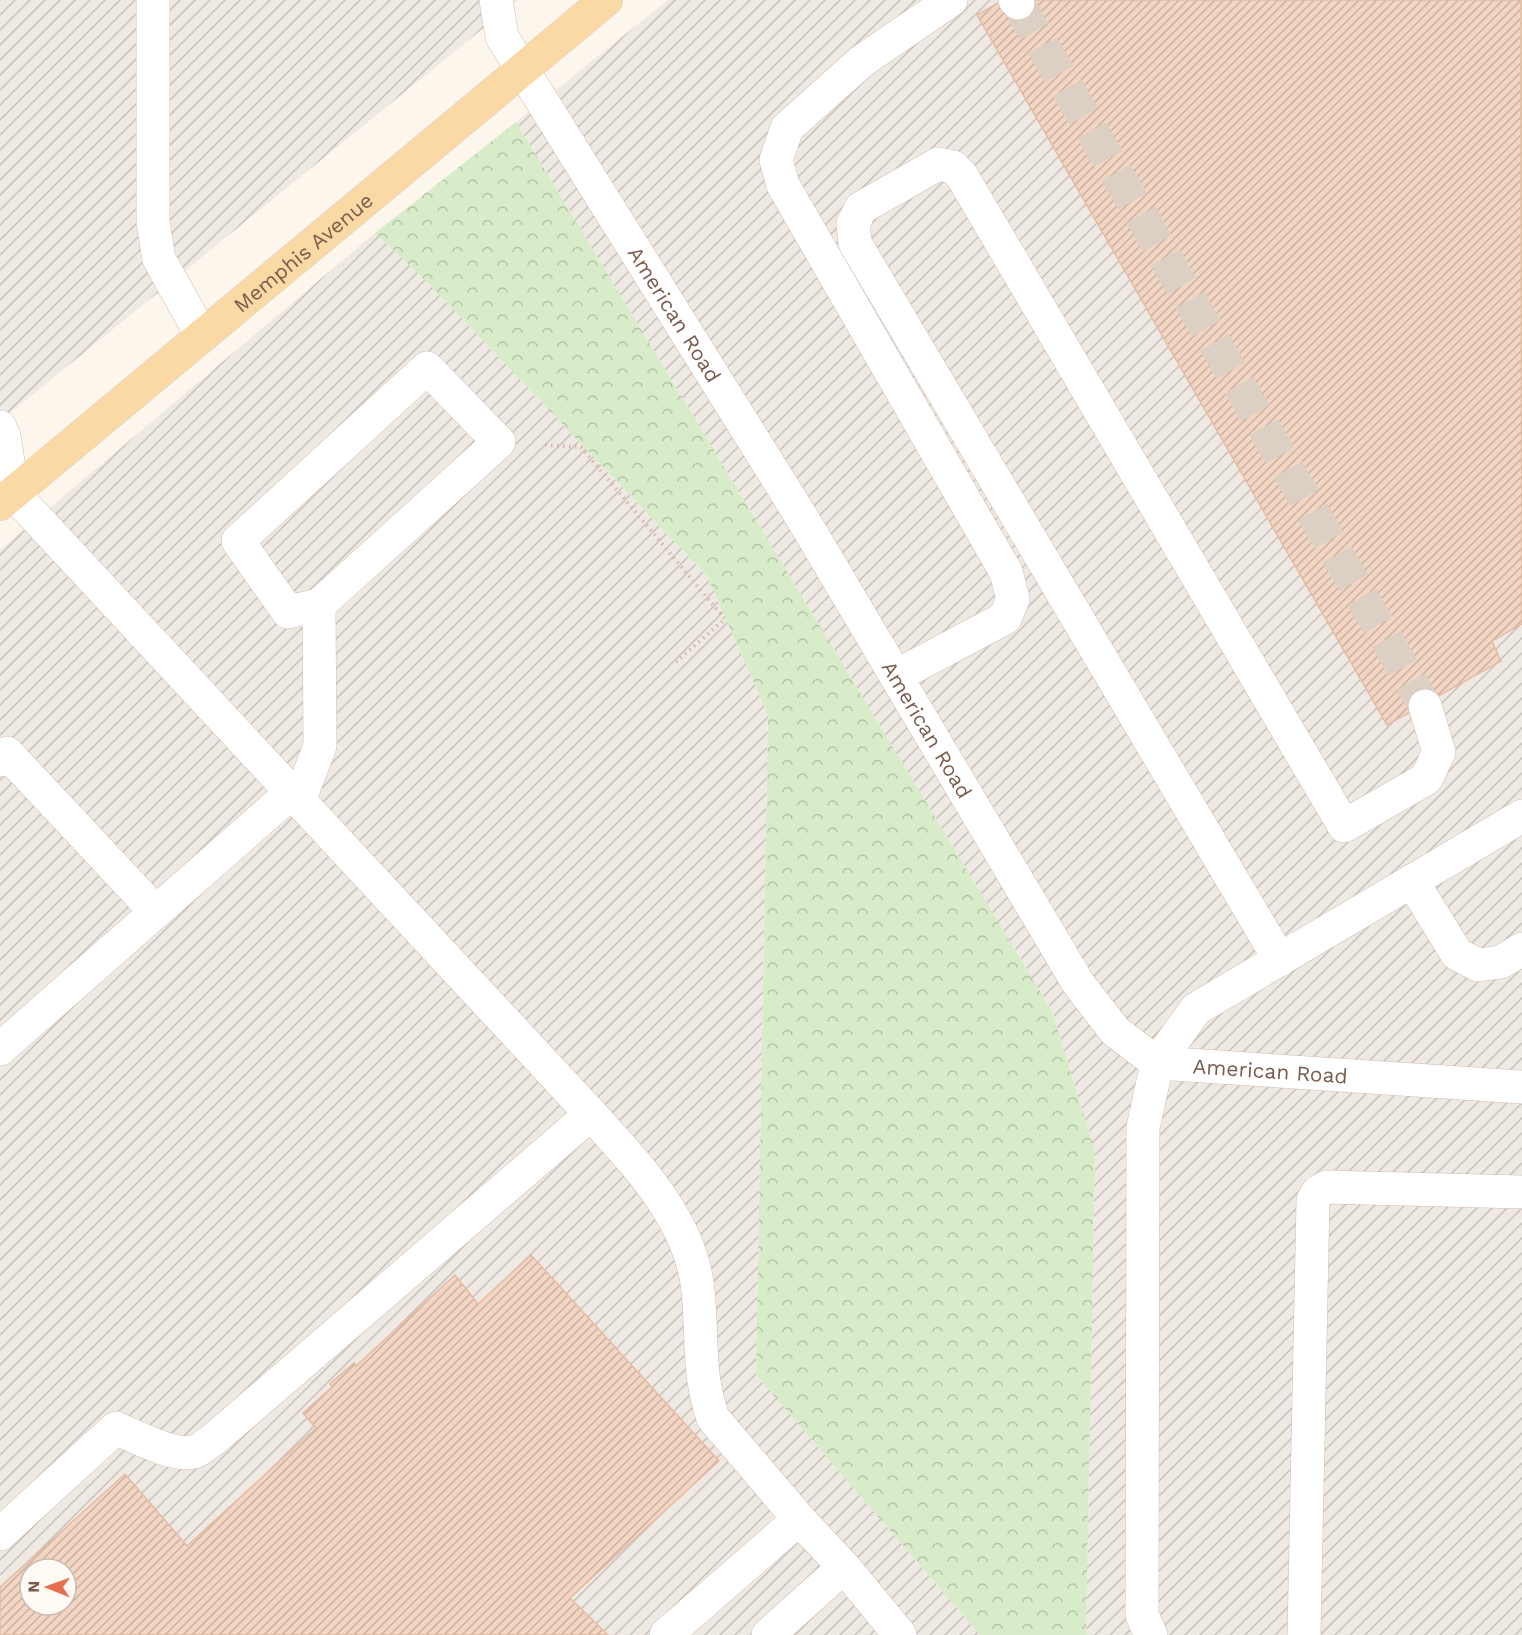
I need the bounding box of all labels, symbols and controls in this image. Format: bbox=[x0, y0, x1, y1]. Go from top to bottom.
street label: Memphis Avenue bbox=[228, 187, 378, 317]
street label: American Road bbox=[623, 242, 727, 387]
street label: American Road bbox=[877, 656, 978, 802]
street label: American Road bbox=[1192, 1053, 1349, 1088]
north arrow bbox=[18, 1557, 78, 1617]
text: N bbox=[24, 1581, 43, 1593]

